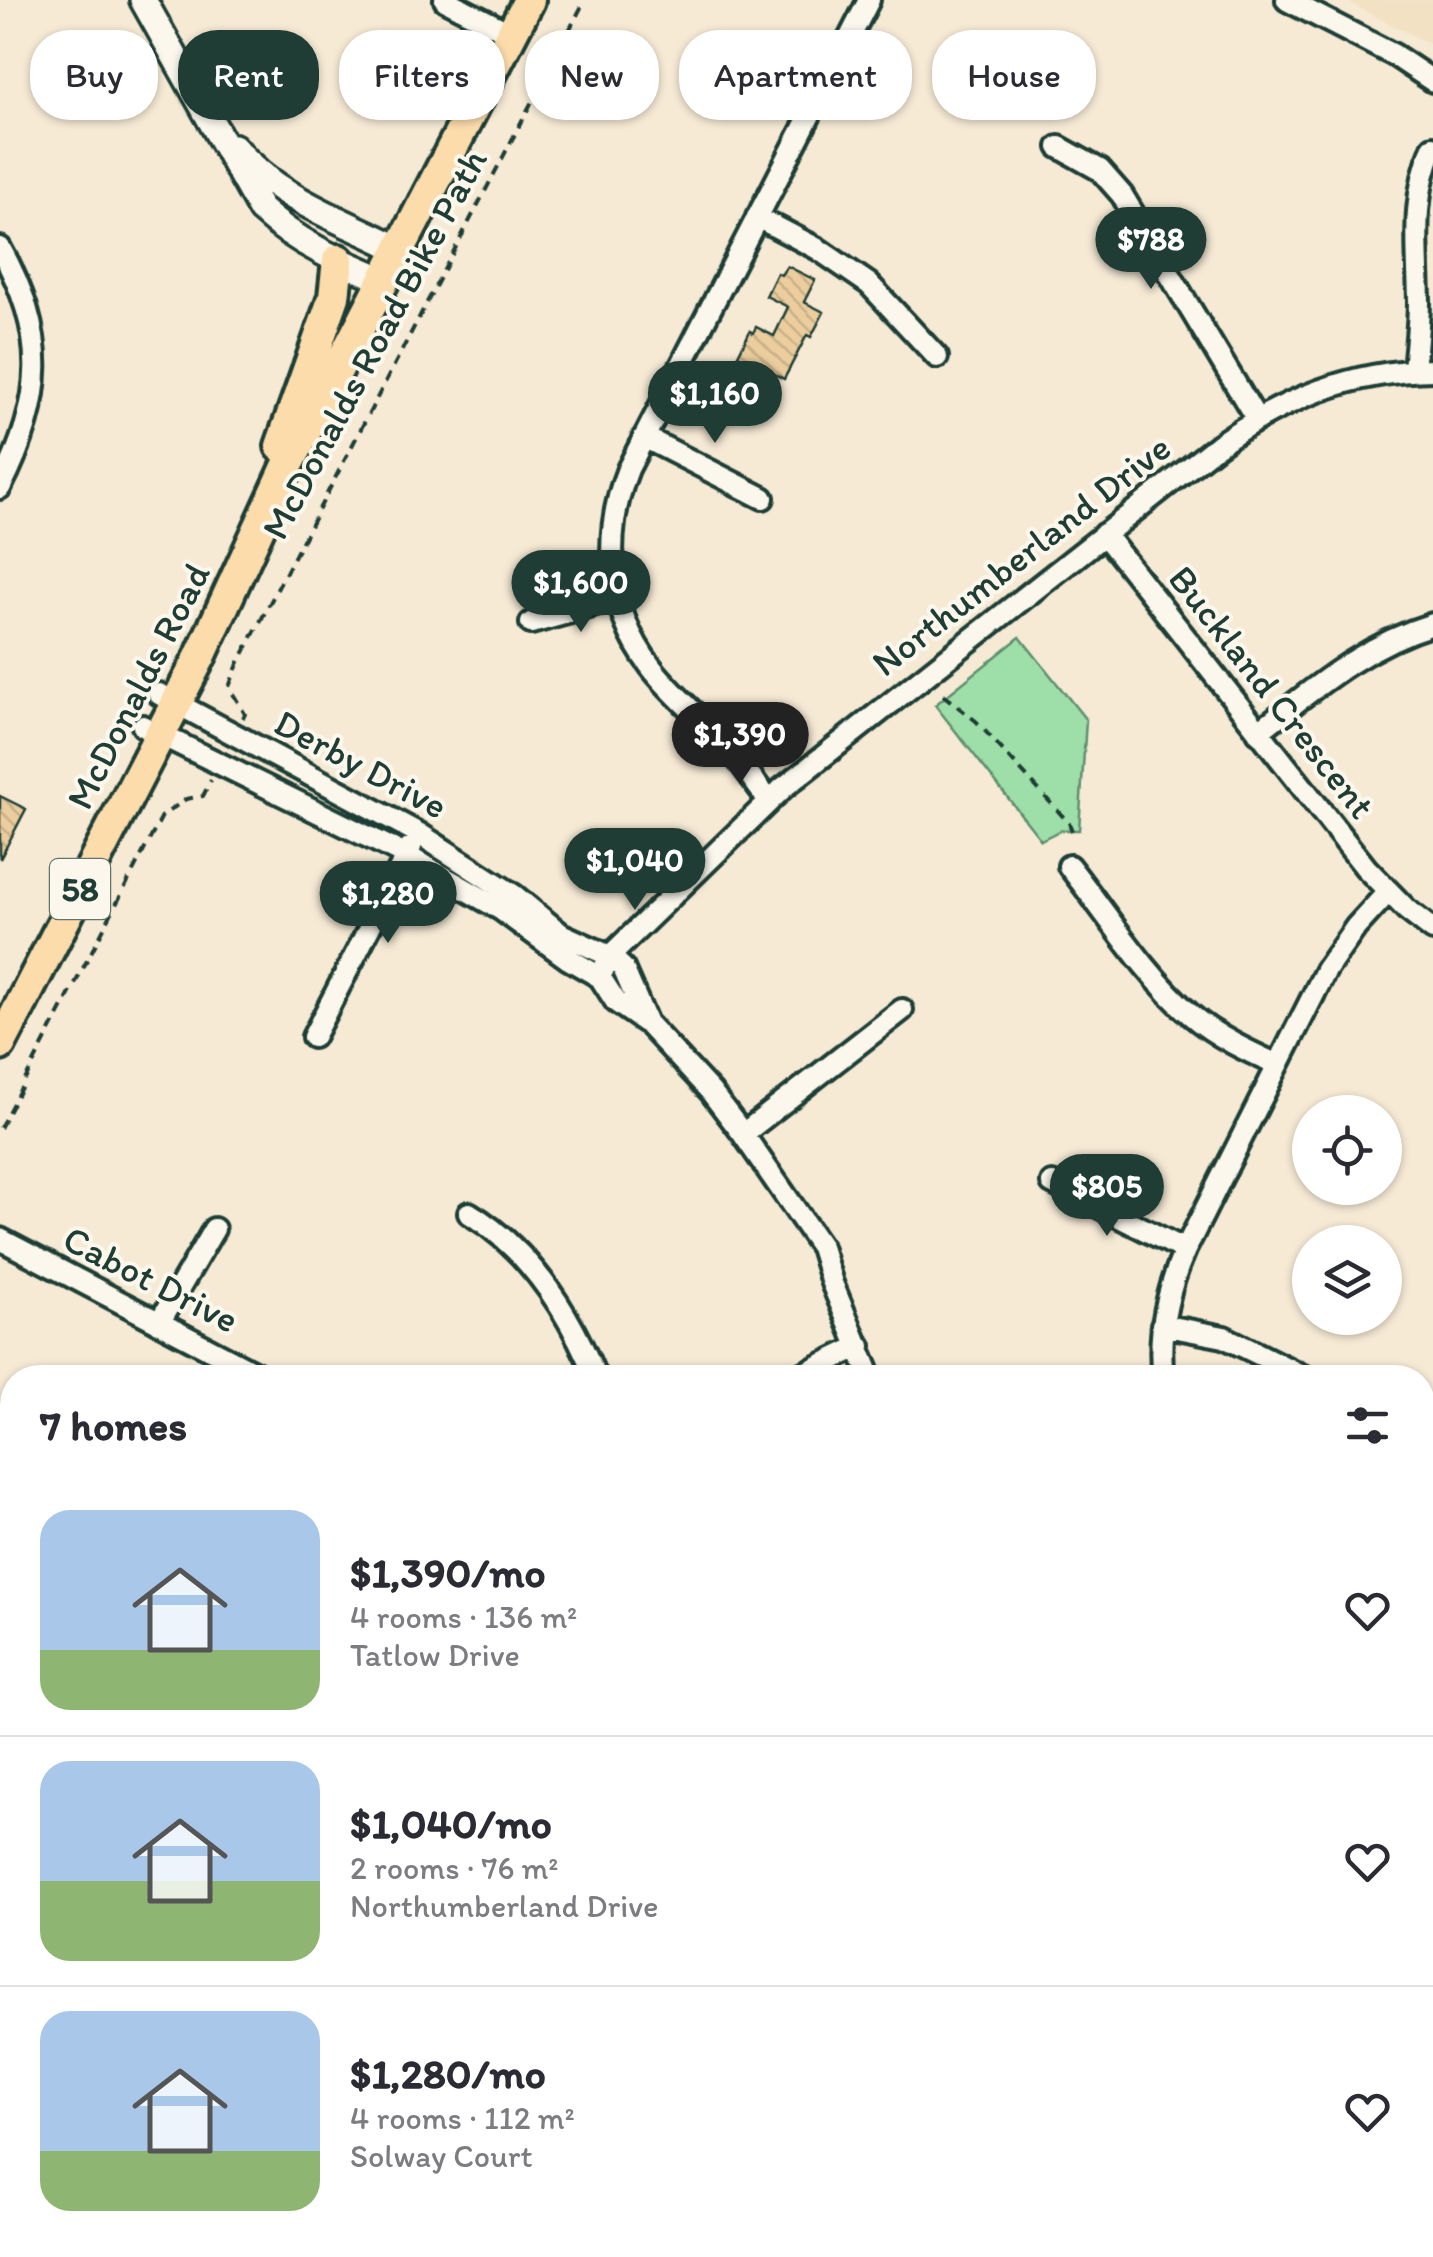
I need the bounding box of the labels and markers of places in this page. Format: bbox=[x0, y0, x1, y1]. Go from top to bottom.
pin: $788 bbox=[1092, 207, 1210, 292]
pin: $1,160 bbox=[634, 361, 796, 446]
pin: $1,600 bbox=[500, 550, 662, 635]
pin: $1,390 bbox=[659, 702, 821, 787]
pin: $1,040 bbox=[554, 828, 716, 913]
pin: $1,280 bbox=[307, 861, 469, 946]
pin: $805 bbox=[1048, 1154, 1166, 1239]

